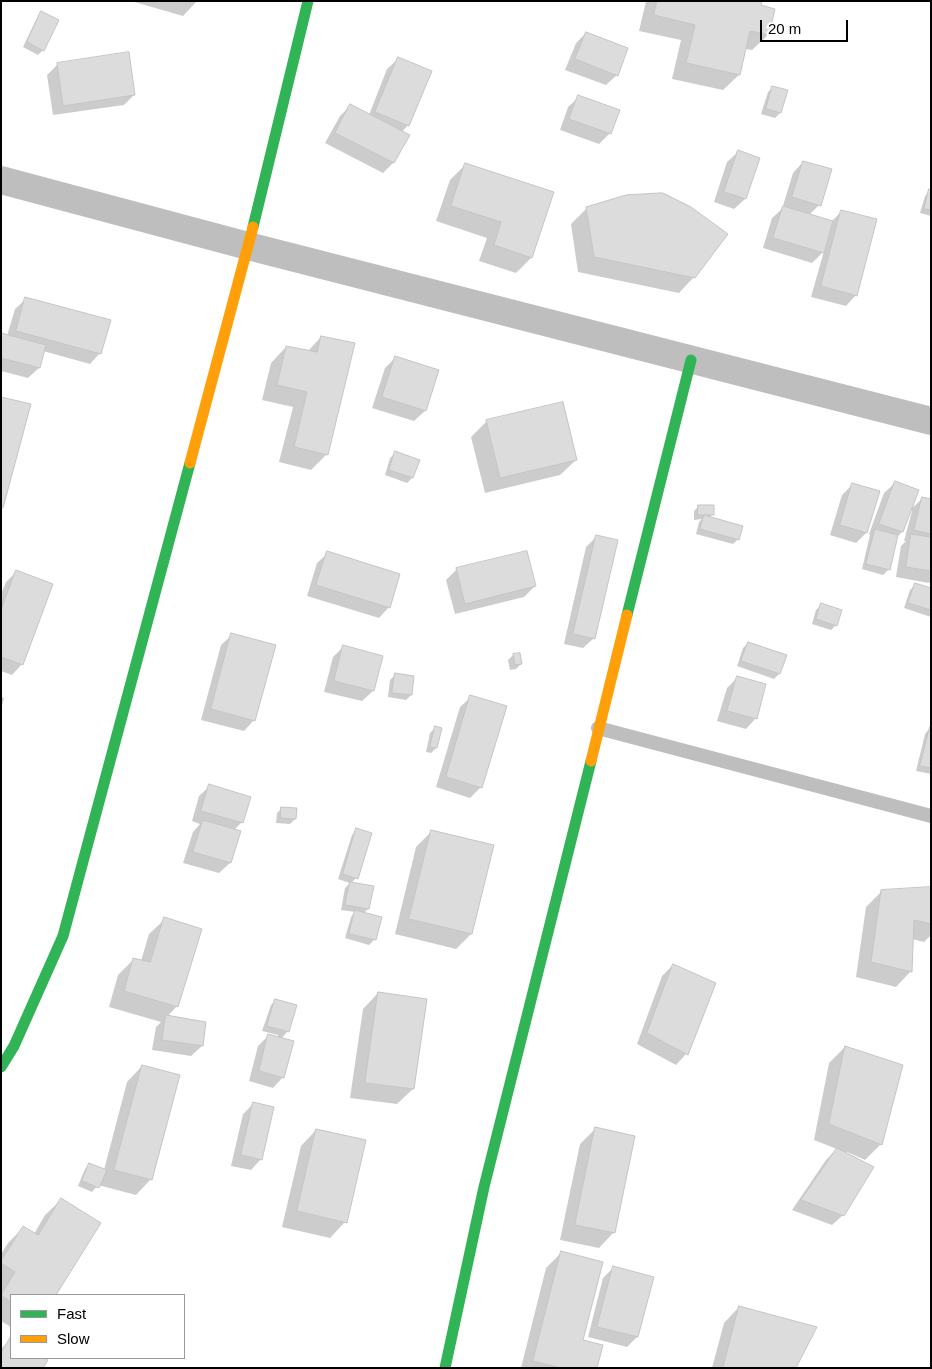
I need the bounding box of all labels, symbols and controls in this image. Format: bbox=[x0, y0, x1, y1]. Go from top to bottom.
scale bar bbox=[762, 10, 850, 42]
text: 20 m bbox=[768, 20, 801, 37]
legend bbox=[10, 1294, 185, 1359]
text: Fast bbox=[57, 1305, 86, 1322]
text: Slow bbox=[57, 1330, 90, 1347]

